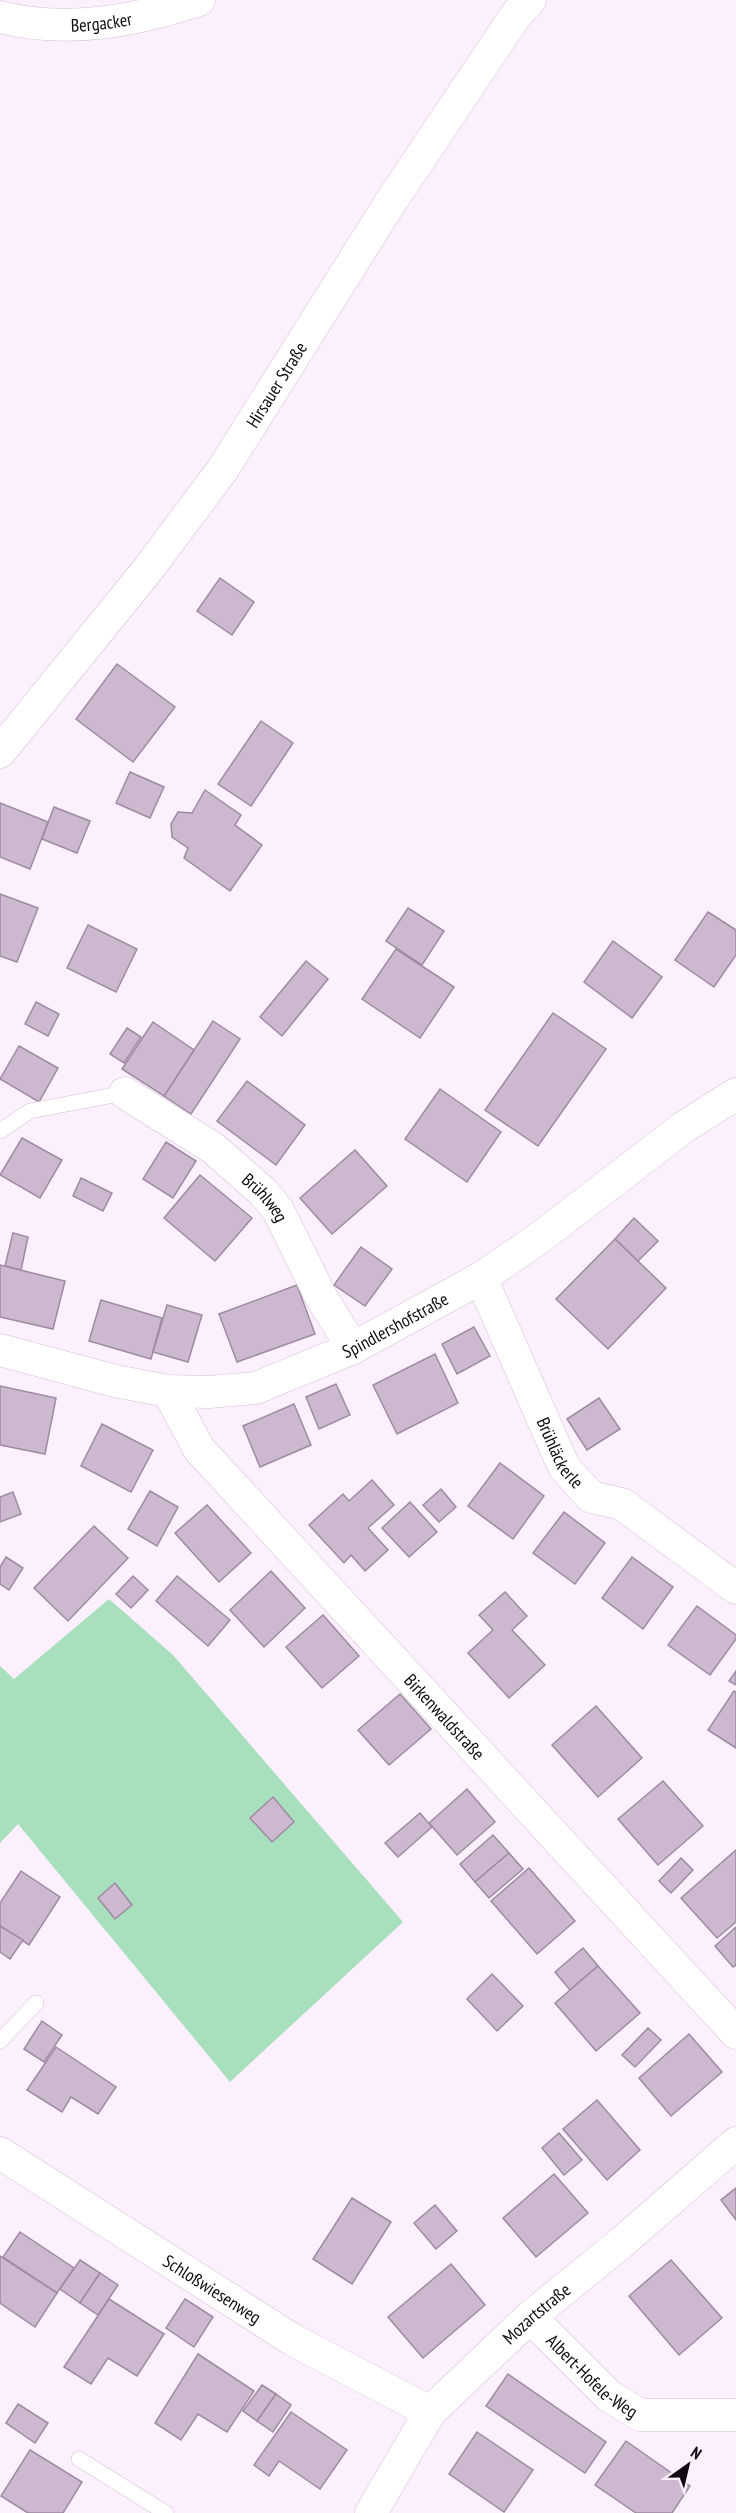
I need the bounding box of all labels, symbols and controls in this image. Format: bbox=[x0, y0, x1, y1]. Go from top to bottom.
street label: Bergacker bbox=[70, 7, 134, 36]
street label: Hirsauer Straße bbox=[240, 337, 311, 432]
street label: Brühlweg bbox=[238, 1168, 293, 1226]
street label: Spindlershofstraße bbox=[339, 1287, 452, 1363]
street label: Brühläckerle bbox=[532, 1414, 589, 1493]
street label: Birkenwaldstraße bbox=[400, 1669, 490, 1764]
street label: Schloßwiesenweg bbox=[159, 2249, 266, 2328]
street label: Mozartstraße bbox=[497, 2278, 575, 2349]
street label: Albert-Hofele-Weg bbox=[542, 2329, 642, 2423]
north arrow bbox=[658, 2435, 718, 2495]
text: N bbox=[687, 2442, 706, 2463]

